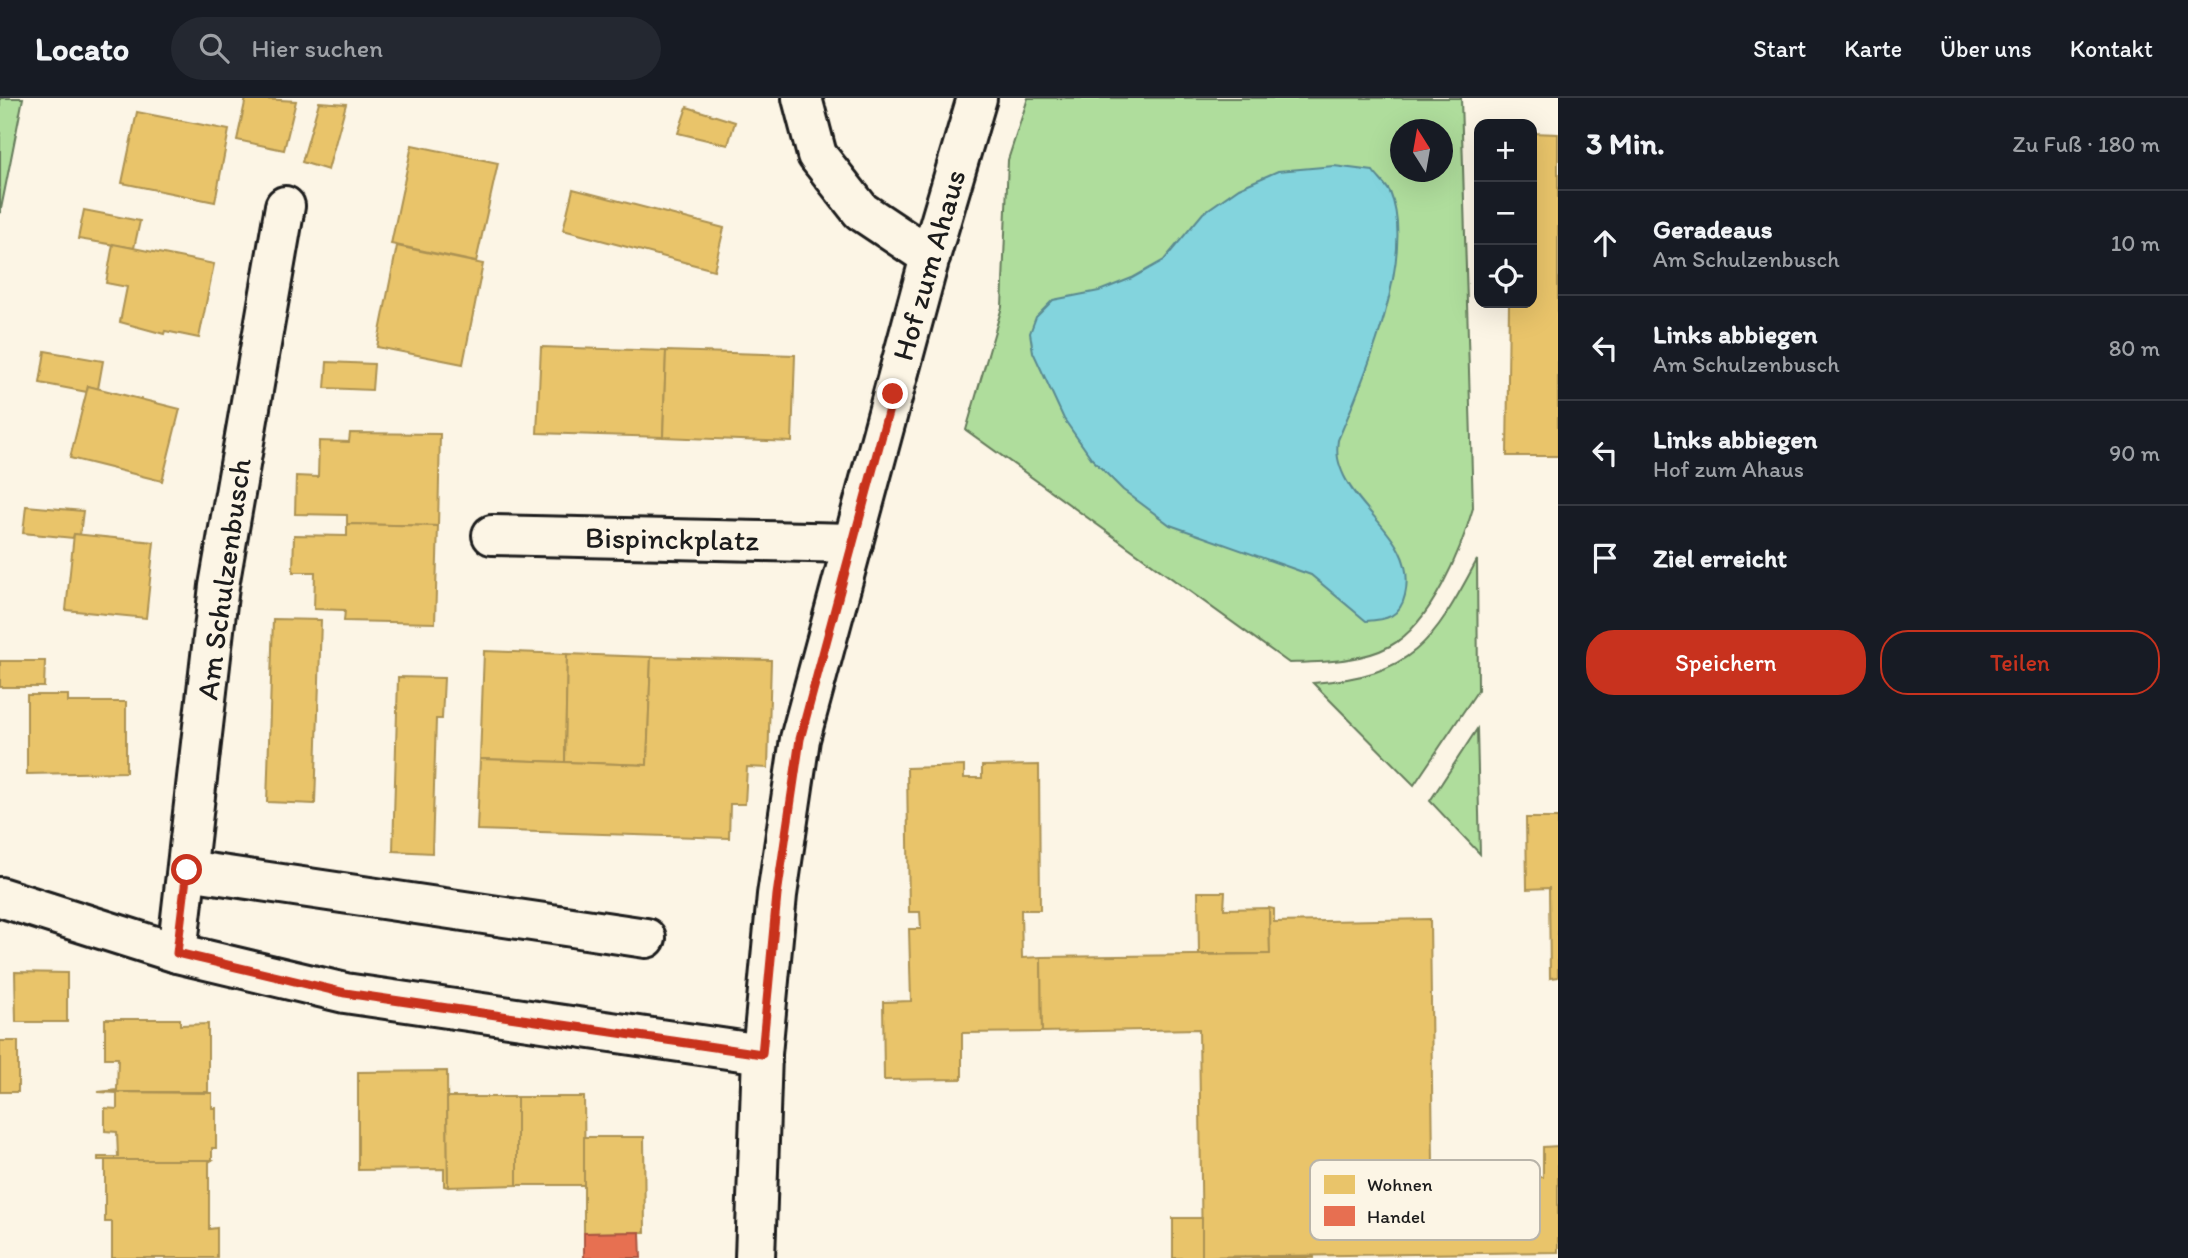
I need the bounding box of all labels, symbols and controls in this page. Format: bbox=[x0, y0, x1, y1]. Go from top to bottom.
search box bbox=[171, 17, 661, 80]
text: Locato bbox=[35, 29, 129, 68]
icon: search bbox=[195, 29, 233, 67]
text: Hier suchen bbox=[251, 32, 383, 64]
text: Start bbox=[1753, 34, 1806, 63]
text: Karte bbox=[1844, 34, 1902, 63]
text: Über uns bbox=[1940, 34, 2032, 63]
text: Kontakt bbox=[2070, 34, 2153, 63]
north arrow bbox=[1390, 119, 1453, 182]
map controls bbox=[1474, 119, 1537, 308]
button: + bbox=[1474, 119, 1537, 182]
text: 3 Min. bbox=[1586, 125, 1665, 162]
text: Zu Fuß · 180 m bbox=[2013, 130, 2160, 158]
street label: Hof zum Ahaus bbox=[884, 165, 973, 365]
button: − bbox=[1474, 182, 1537, 245]
text: Geradeaus bbox=[1653, 213, 1772, 245]
icon: ahead bbox=[1586, 224, 1624, 262]
text: 10 m bbox=[2111, 229, 2160, 257]
button: locate bbox=[1474, 245, 1537, 308]
text: Am Schulzenbusch bbox=[1653, 245, 1840, 273]
text: Links abbiegen bbox=[1653, 318, 1818, 350]
icon: left bbox=[1586, 329, 1624, 367]
text: 80 m bbox=[2109, 334, 2160, 362]
text: Am Schulzenbusch bbox=[1653, 350, 1840, 378]
route end bbox=[877, 378, 908, 409]
text: Links abbiegen bbox=[1653, 423, 1818, 455]
icon: left bbox=[1586, 434, 1624, 472]
text: 90 m bbox=[2109, 439, 2160, 467]
text: Hof zum Ahaus bbox=[1653, 455, 1804, 483]
street label: Am Schulzenbusch bbox=[188, 456, 259, 702]
street label: Bispinckplatz bbox=[585, 518, 760, 559]
icon: arrive bbox=[1586, 539, 1624, 577]
text: Ziel erreicht bbox=[1653, 542, 1787, 574]
button: Speichern bbox=[1586, 630, 1866, 695]
button: Teilen bbox=[1880, 630, 2160, 695]
route start bbox=[171, 854, 202, 885]
legend bbox=[1310, 1160, 1540, 1240]
text: Wohnen bbox=[1367, 1173, 1433, 1196]
text: Handel bbox=[1367, 1205, 1426, 1228]

